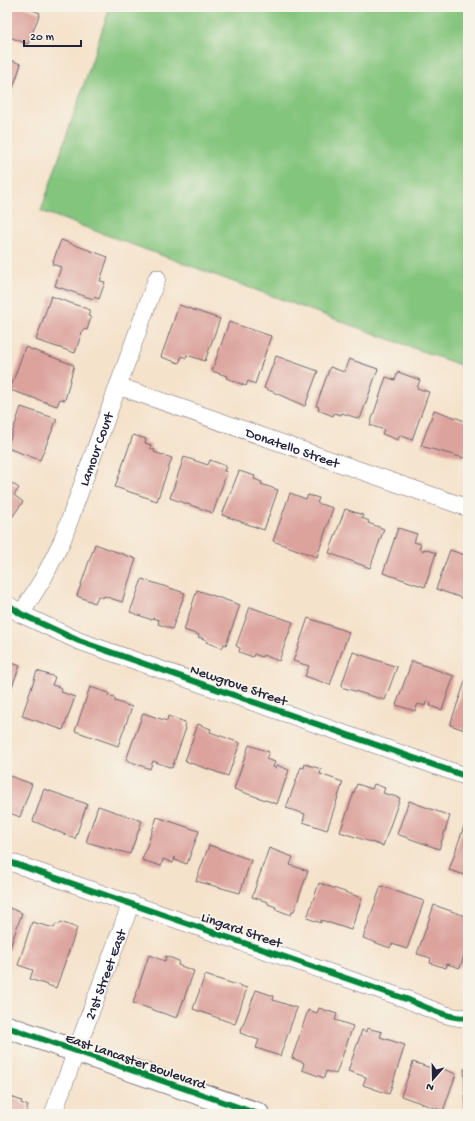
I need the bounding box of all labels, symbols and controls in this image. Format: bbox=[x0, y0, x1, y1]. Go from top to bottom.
scale bar bbox=[24, 22, 81, 48]
text: 20 m bbox=[30, 31, 55, 45]
street label: Lamour Court bbox=[77, 409, 119, 489]
street label: Donatello Street bbox=[242, 425, 342, 474]
street label: Newgrove Street bbox=[187, 662, 290, 711]
street label: Lingard Street bbox=[199, 910, 285, 954]
street label: 21st Street East bbox=[83, 926, 132, 1023]
street label: East Lancaster Boulevard bbox=[63, 1030, 209, 1095]
north arrow bbox=[413, 1059, 453, 1099]
text: N bbox=[425, 1080, 436, 1093]

